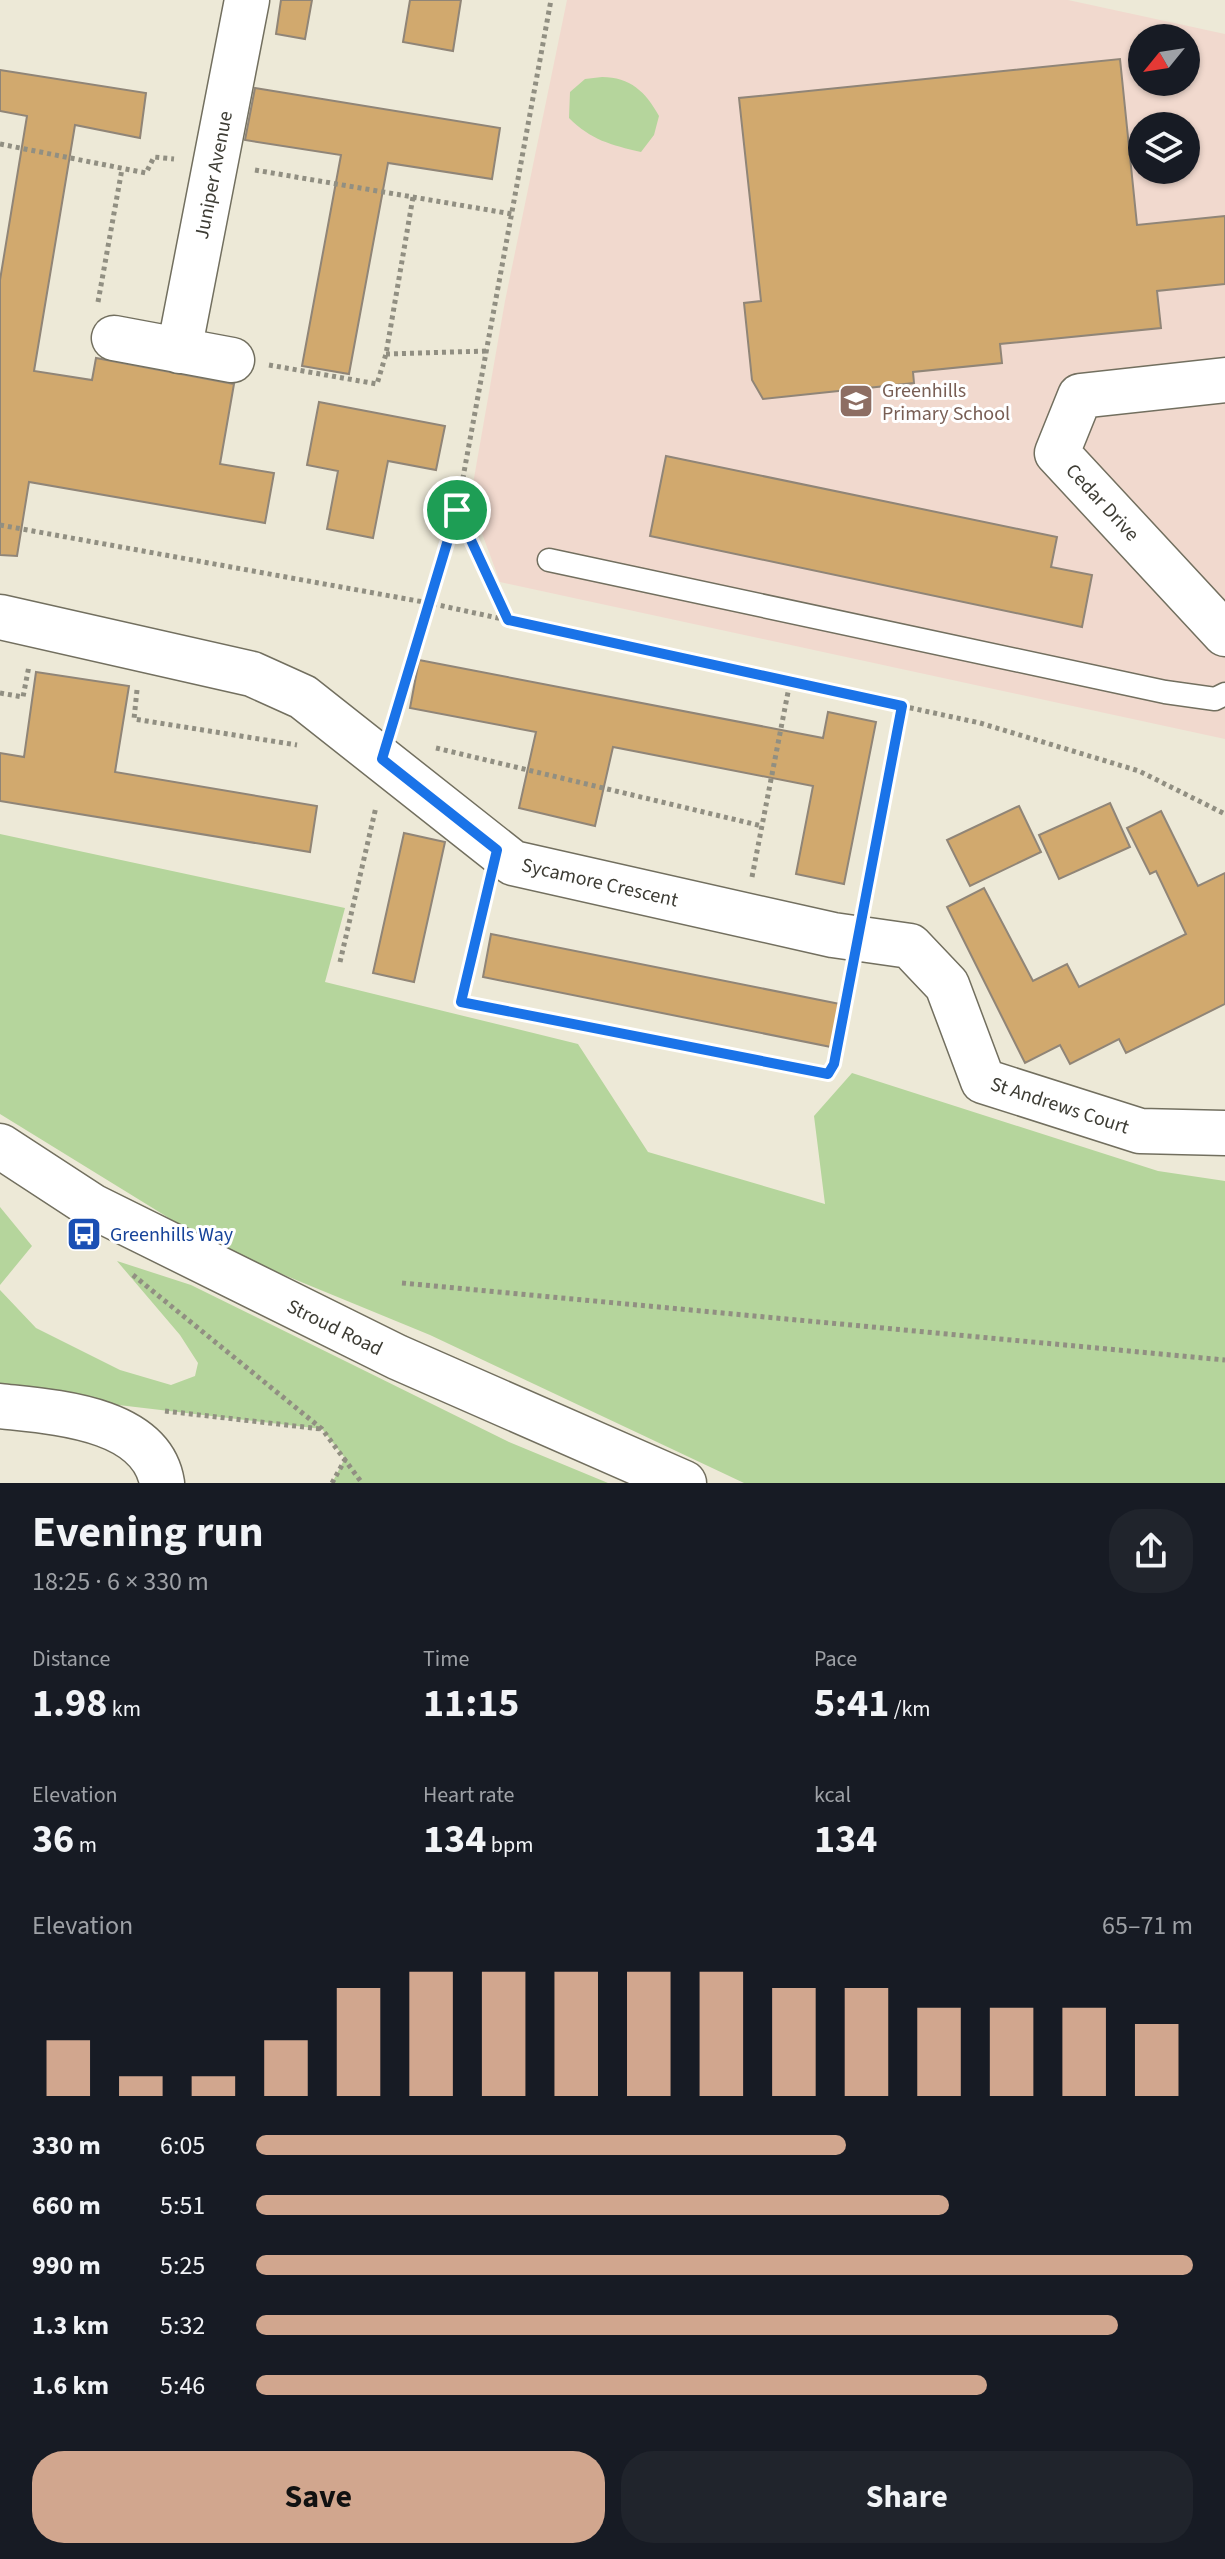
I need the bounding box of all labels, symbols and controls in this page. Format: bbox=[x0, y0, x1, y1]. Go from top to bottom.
north arrow bbox=[1128, 24, 1200, 96]
map controls bbox=[1128, 24, 1200, 184]
street label: Juniper Avenue bbox=[188, 109, 240, 242]
button: layers bbox=[1128, 112, 1200, 184]
place label: Greenhills Primary School bbox=[882, 377, 1010, 428]
school or university icon: Greenhills Primary School bbox=[837, 382, 875, 420]
street label: Cedar Drive bbox=[1059, 458, 1146, 548]
pin bbox=[423, 476, 491, 544]
icon: arrive bbox=[435, 488, 479, 532]
street label: Sycamore Crescent bbox=[519, 851, 681, 915]
street label: St Andrews Court bbox=[987, 1070, 1133, 1142]
bus stop icon: Greenhills Way bbox=[65, 1215, 103, 1253]
place label: Greenhills Way bbox=[110, 1221, 234, 1249]
street label: Stroud Road bbox=[282, 1293, 387, 1363]
text: Evening run bbox=[32, 1501, 264, 1564]
button: share bbox=[1109, 1509, 1193, 1593]
text: 18:25 · 6 × 330 m bbox=[32, 1563, 209, 1600]
text: Distance bbox=[32, 1643, 110, 1675]
text: Time bbox=[423, 1643, 469, 1675]
text: Pace bbox=[814, 1643, 857, 1675]
text: 1.98 bbox=[32, 1675, 107, 1732]
text: 11:15 bbox=[423, 1675, 519, 1732]
text: 5:41 bbox=[814, 1675, 889, 1732]
text: km bbox=[107, 1693, 141, 1725]
text: /km bbox=[889, 1693, 931, 1725]
text: Elevation bbox=[32, 1779, 118, 1811]
text: Heart rate bbox=[423, 1779, 514, 1811]
text: kcal bbox=[814, 1779, 851, 1811]
text: 36 bbox=[32, 1811, 74, 1868]
text: 134 bbox=[423, 1811, 486, 1868]
text: 134 bbox=[814, 1811, 877, 1868]
text: m bbox=[74, 1829, 97, 1861]
text: bpm bbox=[486, 1829, 533, 1861]
text: Elevation bbox=[32, 1907, 133, 1944]
text: 65–71 m bbox=[1102, 1907, 1193, 1944]
text: 330 m bbox=[32, 2127, 101, 2164]
text: 6:05 bbox=[160, 2127, 205, 2164]
text: 660 m bbox=[32, 2187, 101, 2224]
text: 5:51 bbox=[160, 2187, 205, 2224]
text: 990 m bbox=[32, 2247, 101, 2284]
text: 5:25 bbox=[160, 2247, 205, 2284]
text: 1.3 km bbox=[32, 2307, 109, 2344]
text: 5:32 bbox=[160, 2307, 205, 2344]
text: 1.6 km bbox=[32, 2367, 109, 2404]
text: 5:46 bbox=[160, 2367, 205, 2404]
button: Save bbox=[32, 2451, 605, 2543]
button: Share bbox=[621, 2451, 1193, 2543]

